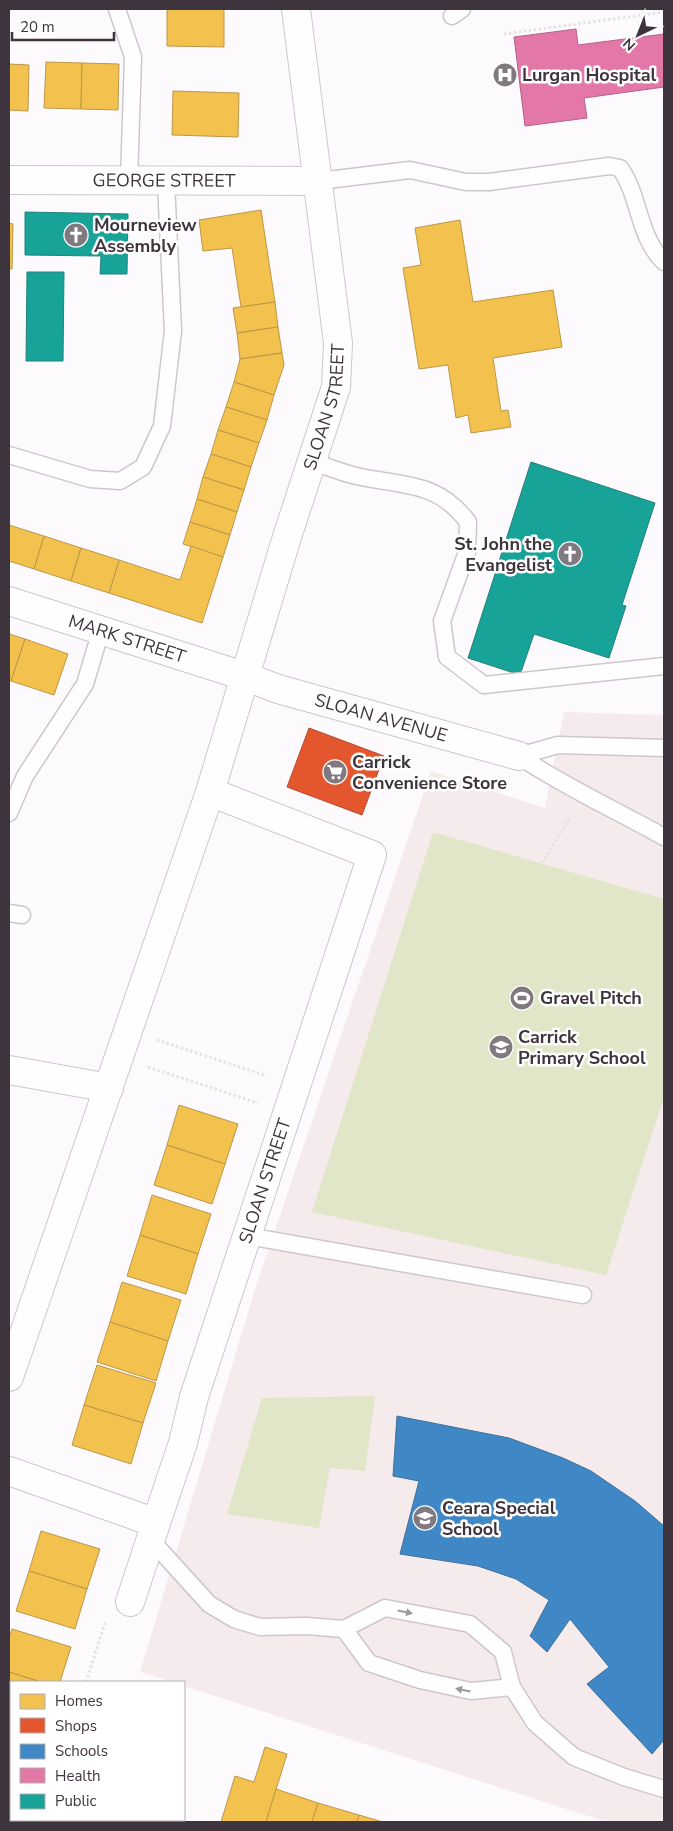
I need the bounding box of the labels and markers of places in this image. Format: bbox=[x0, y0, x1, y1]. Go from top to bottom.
hospital icon: Lurgan Hospital bbox=[492, 62, 518, 88]
place label: Lurgan Hospital bbox=[522, 63, 657, 87]
place label: Mourneview Assembly bbox=[94, 213, 197, 258]
church icon: Mourneview Assembly bbox=[63, 222, 89, 248]
place label: St. John the Evangelist bbox=[454, 532, 552, 577]
church icon: St. John the Evangelist bbox=[557, 541, 583, 567]
place label: Carrick Convenience Store bbox=[352, 750, 507, 795]
supermarket icon: Carrick Convenience Store bbox=[322, 759, 348, 785]
sports icon: Gravel Pitch bbox=[509, 985, 535, 1011]
place label: Gravel Pitch bbox=[540, 986, 642, 1010]
place label: Carrick Primary School bbox=[518, 1025, 646, 1070]
school or university icon: Carrick Primary School bbox=[488, 1034, 514, 1060]
place label: Ceara Special School bbox=[442, 1496, 556, 1541]
school or university icon: Ceara Special School bbox=[412, 1505, 438, 1531]

